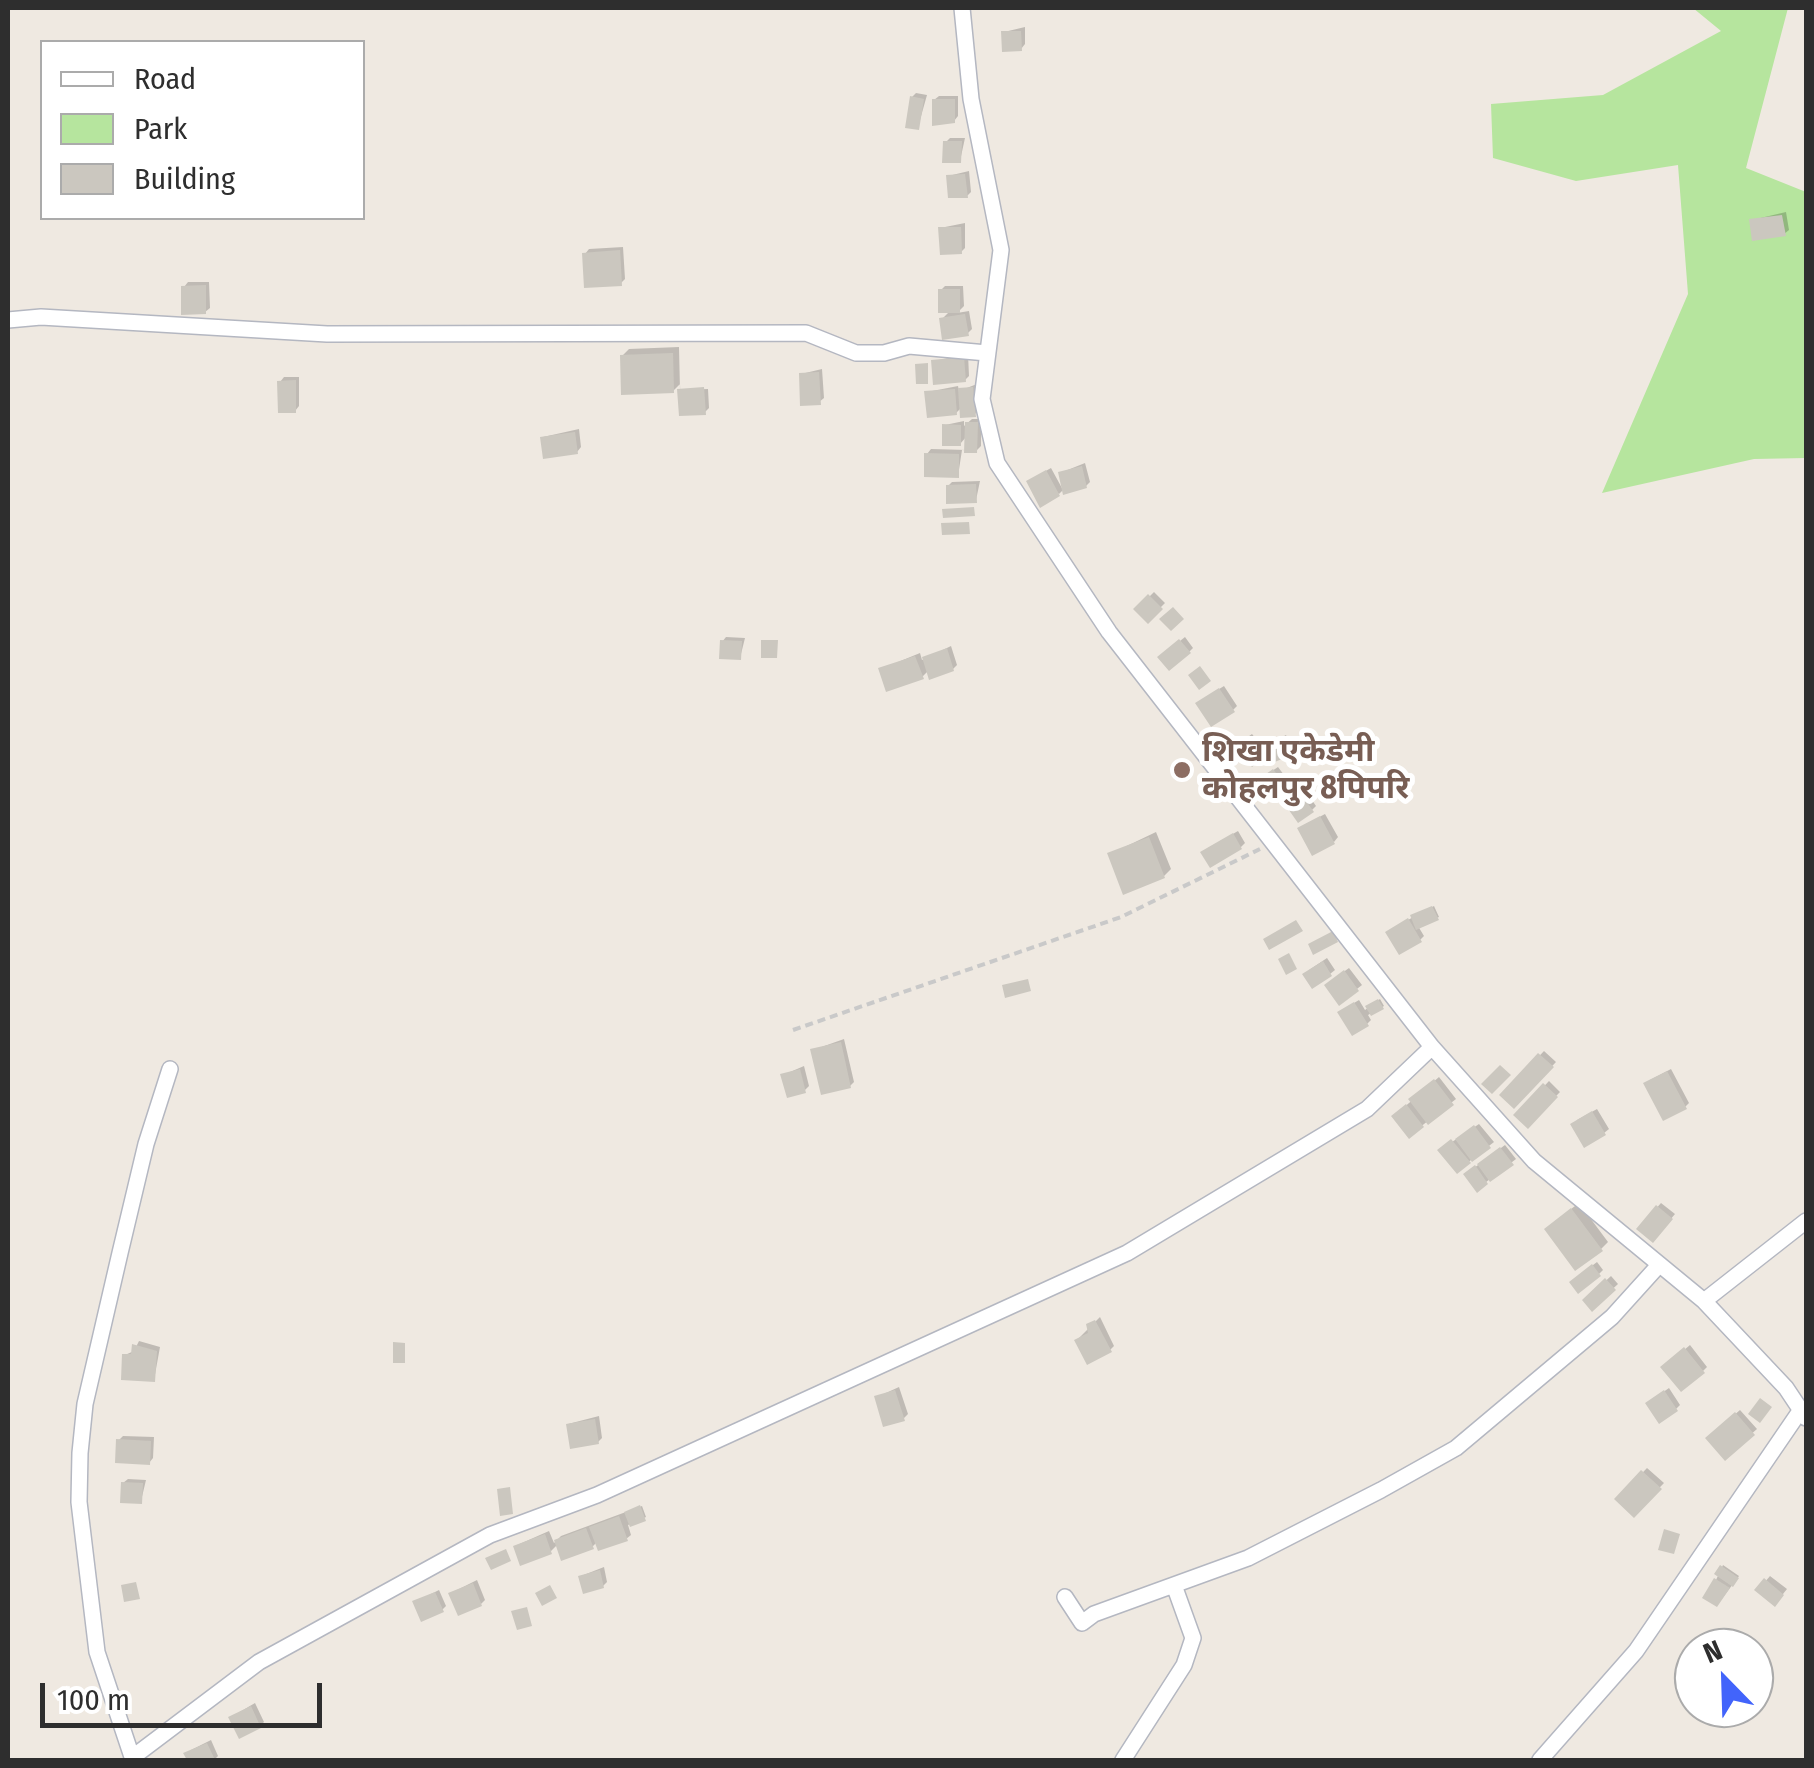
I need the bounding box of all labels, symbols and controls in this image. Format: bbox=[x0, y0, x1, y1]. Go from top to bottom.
legend bbox=[40, 40, 365, 220]
text: Road bbox=[134, 61, 196, 97]
text: Park bbox=[134, 111, 187, 147]
text: Building bbox=[134, 161, 235, 197]
place label: शिखा एकेडेमी कोहलपुर 8पिपरि bbox=[1202, 733, 1409, 808]
marker: शिखा एकेडेमी कोहलपुर 8पिपरि bbox=[1171, 759, 1193, 781]
north arrow bbox=[1674, 1628, 1774, 1728]
text: N bbox=[1699, 1633, 1727, 1670]
scale bar bbox=[45, 1663, 328, 1725]
text: 100 m bbox=[57, 1682, 130, 1718]

